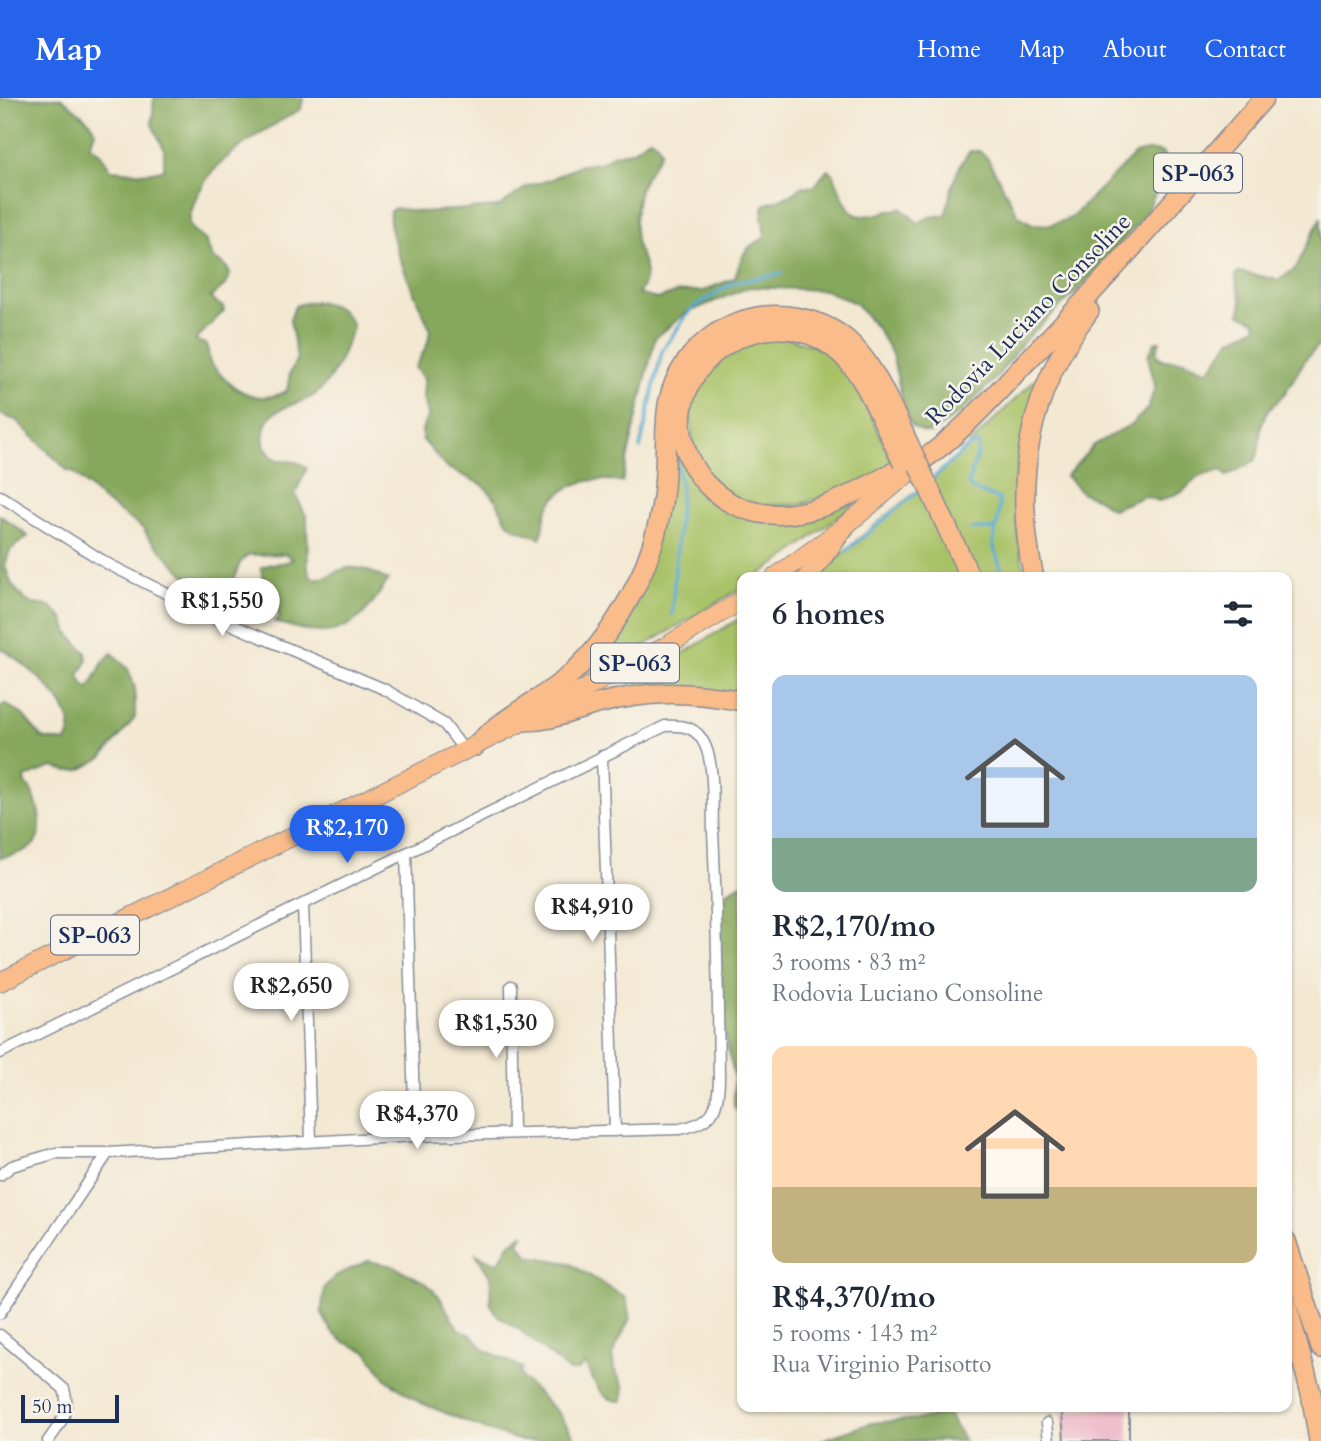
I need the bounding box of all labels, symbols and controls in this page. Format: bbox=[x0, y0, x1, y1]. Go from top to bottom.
text: Map bbox=[35, 27, 102, 72]
text: Home bbox=[917, 33, 981, 66]
text: Map bbox=[1019, 33, 1065, 66]
text: About bbox=[1103, 33, 1167, 66]
text: Contact bbox=[1205, 33, 1286, 66]
road number: SP-063 bbox=[1154, 153, 1242, 192]
street label: Rodovia Luciano Consoline bbox=[918, 206, 1139, 433]
pin: R$1,550 bbox=[157, 578, 287, 638]
text: R$1,550 bbox=[181, 585, 263, 616]
text: 6 homes bbox=[772, 594, 885, 635]
icon: filters bbox=[1219, 595, 1257, 633]
road number: SP-063 bbox=[591, 643, 679, 682]
icon: home bbox=[952, 720, 1078, 846]
pin: R$2,170 bbox=[282, 806, 412, 865]
text: R$2,170 bbox=[306, 812, 388, 843]
pin: R$4,910 bbox=[527, 884, 657, 944]
text: R$4,910 bbox=[551, 891, 633, 922]
text: R$2,170/mo bbox=[772, 906, 935, 947]
road number: SP-063 bbox=[51, 916, 139, 954]
text: 3 rooms · 83 m² bbox=[772, 947, 925, 978]
pin: R$2,650 bbox=[226, 964, 356, 1023]
text: R$2,650 bbox=[250, 970, 332, 1001]
text: Rodovia Luciano Consoline bbox=[772, 978, 1043, 1009]
pin: R$1,530 bbox=[431, 1000, 561, 1060]
text: R$1,530 bbox=[455, 1007, 537, 1038]
pin: R$4,370 bbox=[352, 1091, 482, 1151]
icon: home bbox=[952, 1091, 1078, 1217]
text: R$4,370 bbox=[376, 1098, 458, 1129]
text: R$4,370/mo bbox=[772, 1277, 935, 1318]
text: 5 rooms · 143 m² bbox=[772, 1318, 937, 1349]
text: Rua Virginio Parisotto bbox=[772, 1349, 991, 1380]
scale bar bbox=[21, 1392, 119, 1424]
text: 50 m bbox=[32, 1394, 73, 1420]

